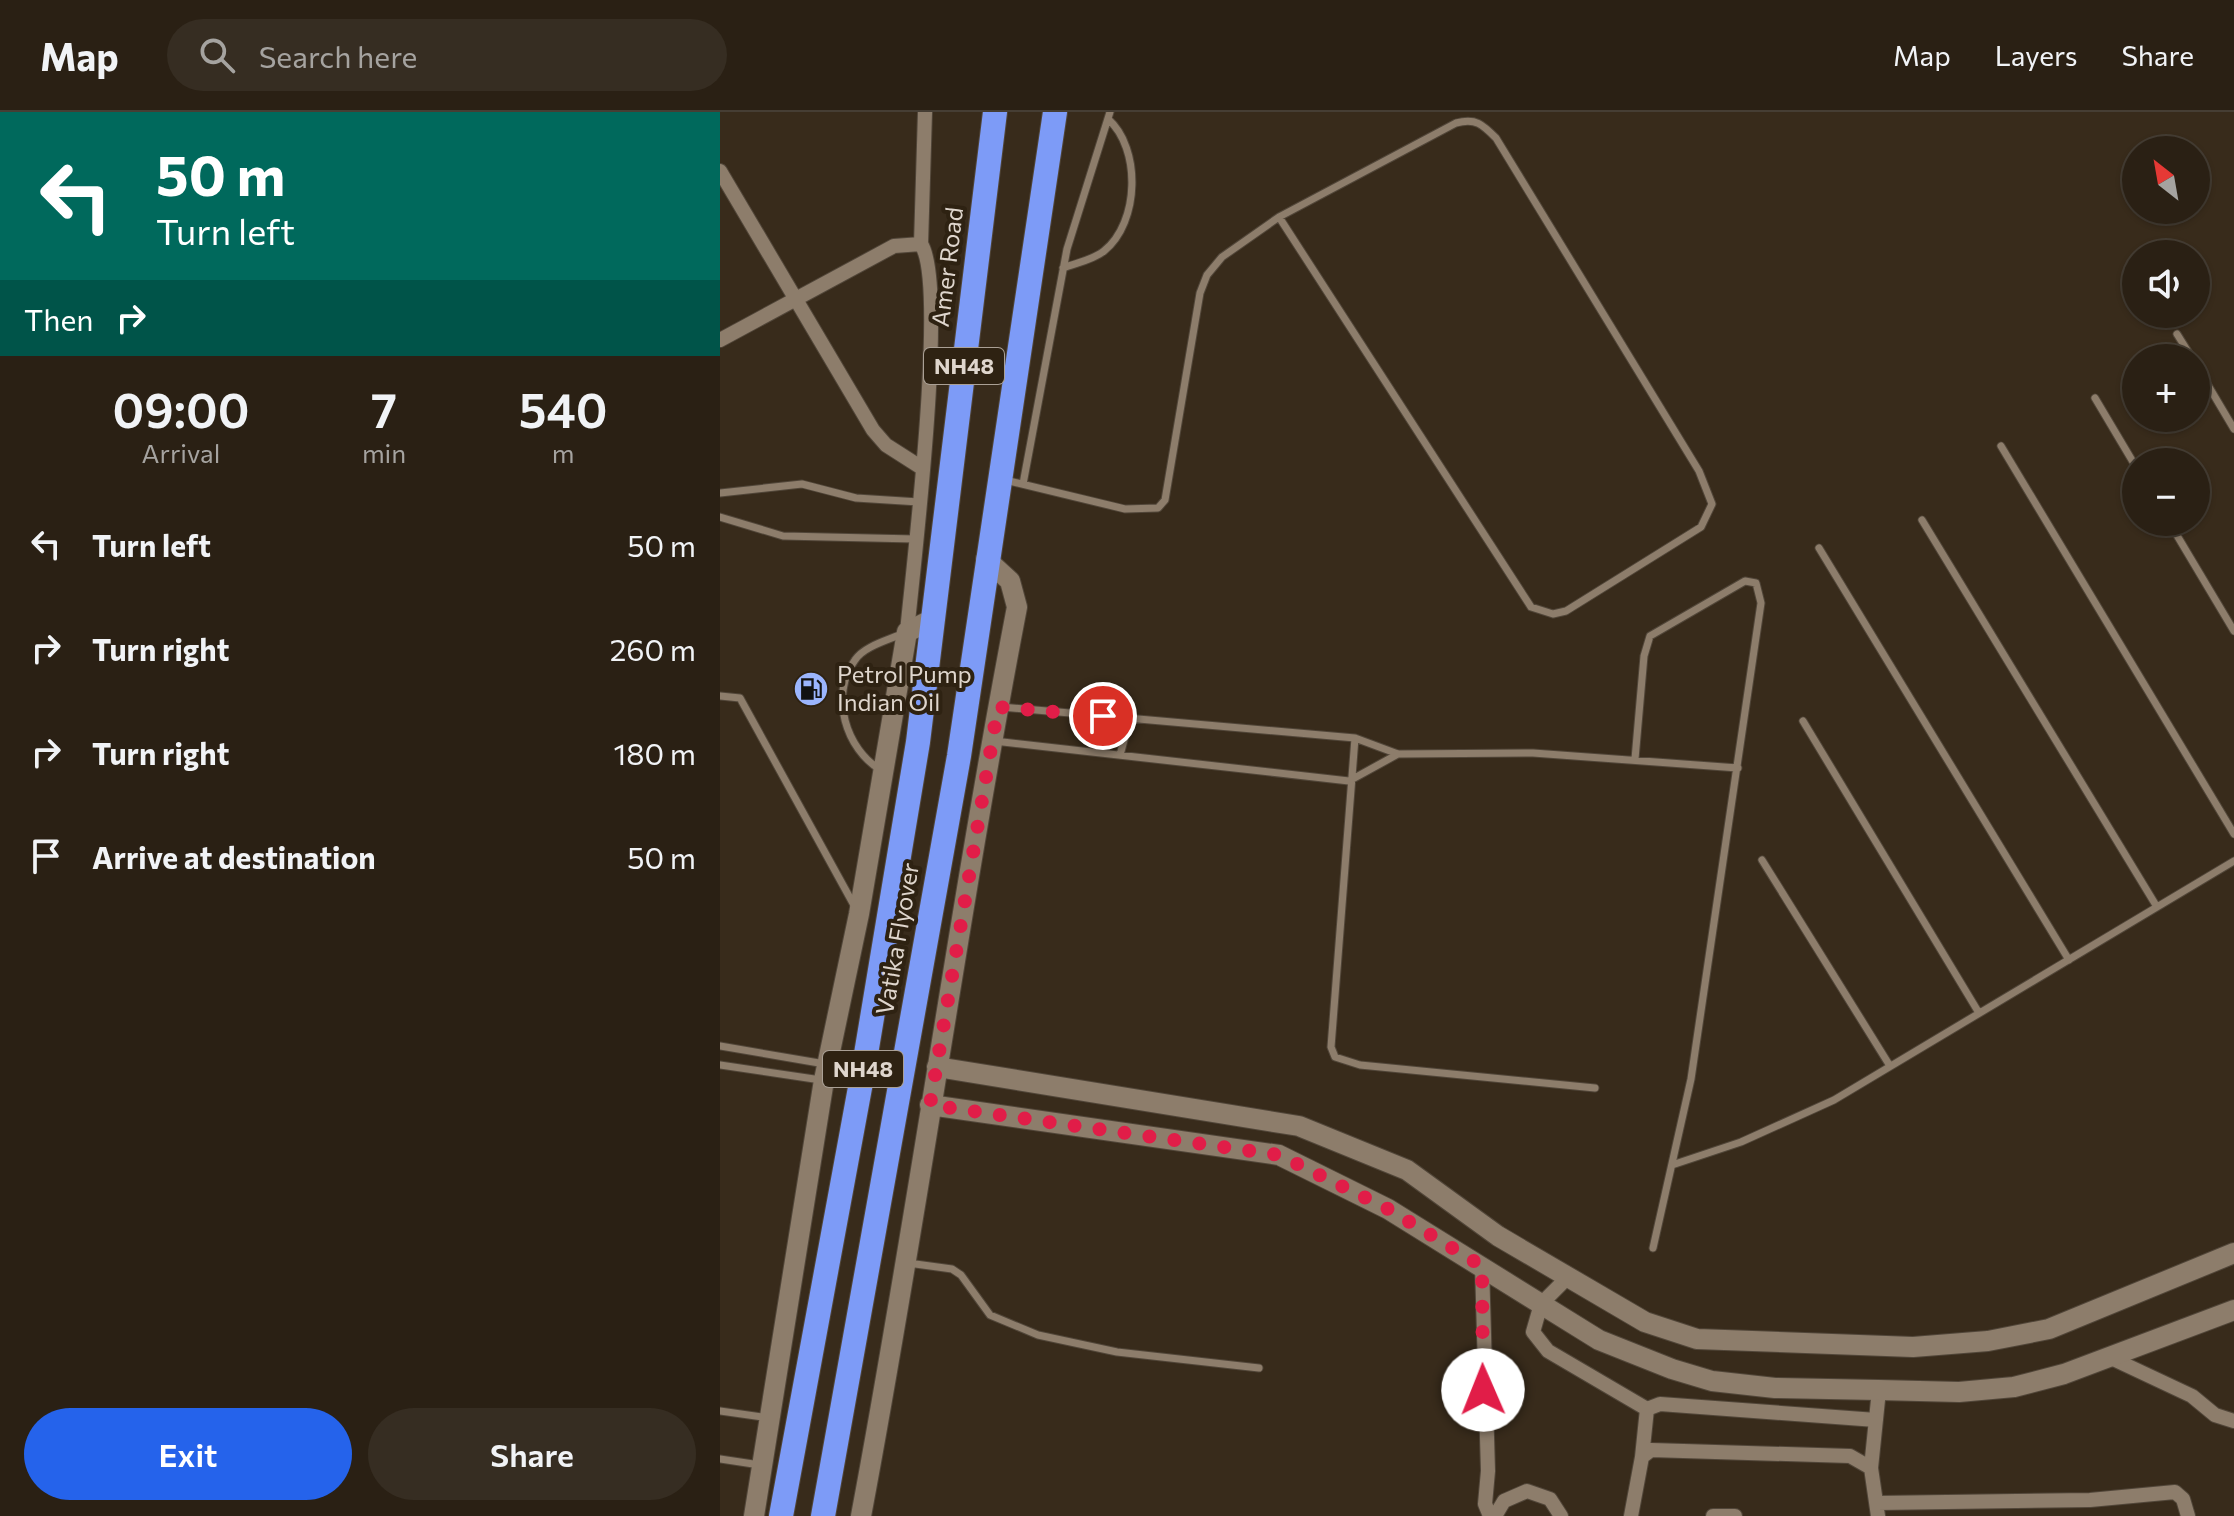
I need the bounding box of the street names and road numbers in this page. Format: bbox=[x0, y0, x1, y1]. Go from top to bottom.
street label: Amer Road bbox=[925, 205, 968, 328]
road number: NH48 bbox=[924, 348, 1004, 384]
street label: Vatika Flyover bbox=[869, 860, 924, 1017]
road number: NH48 bbox=[823, 1051, 903, 1087]

